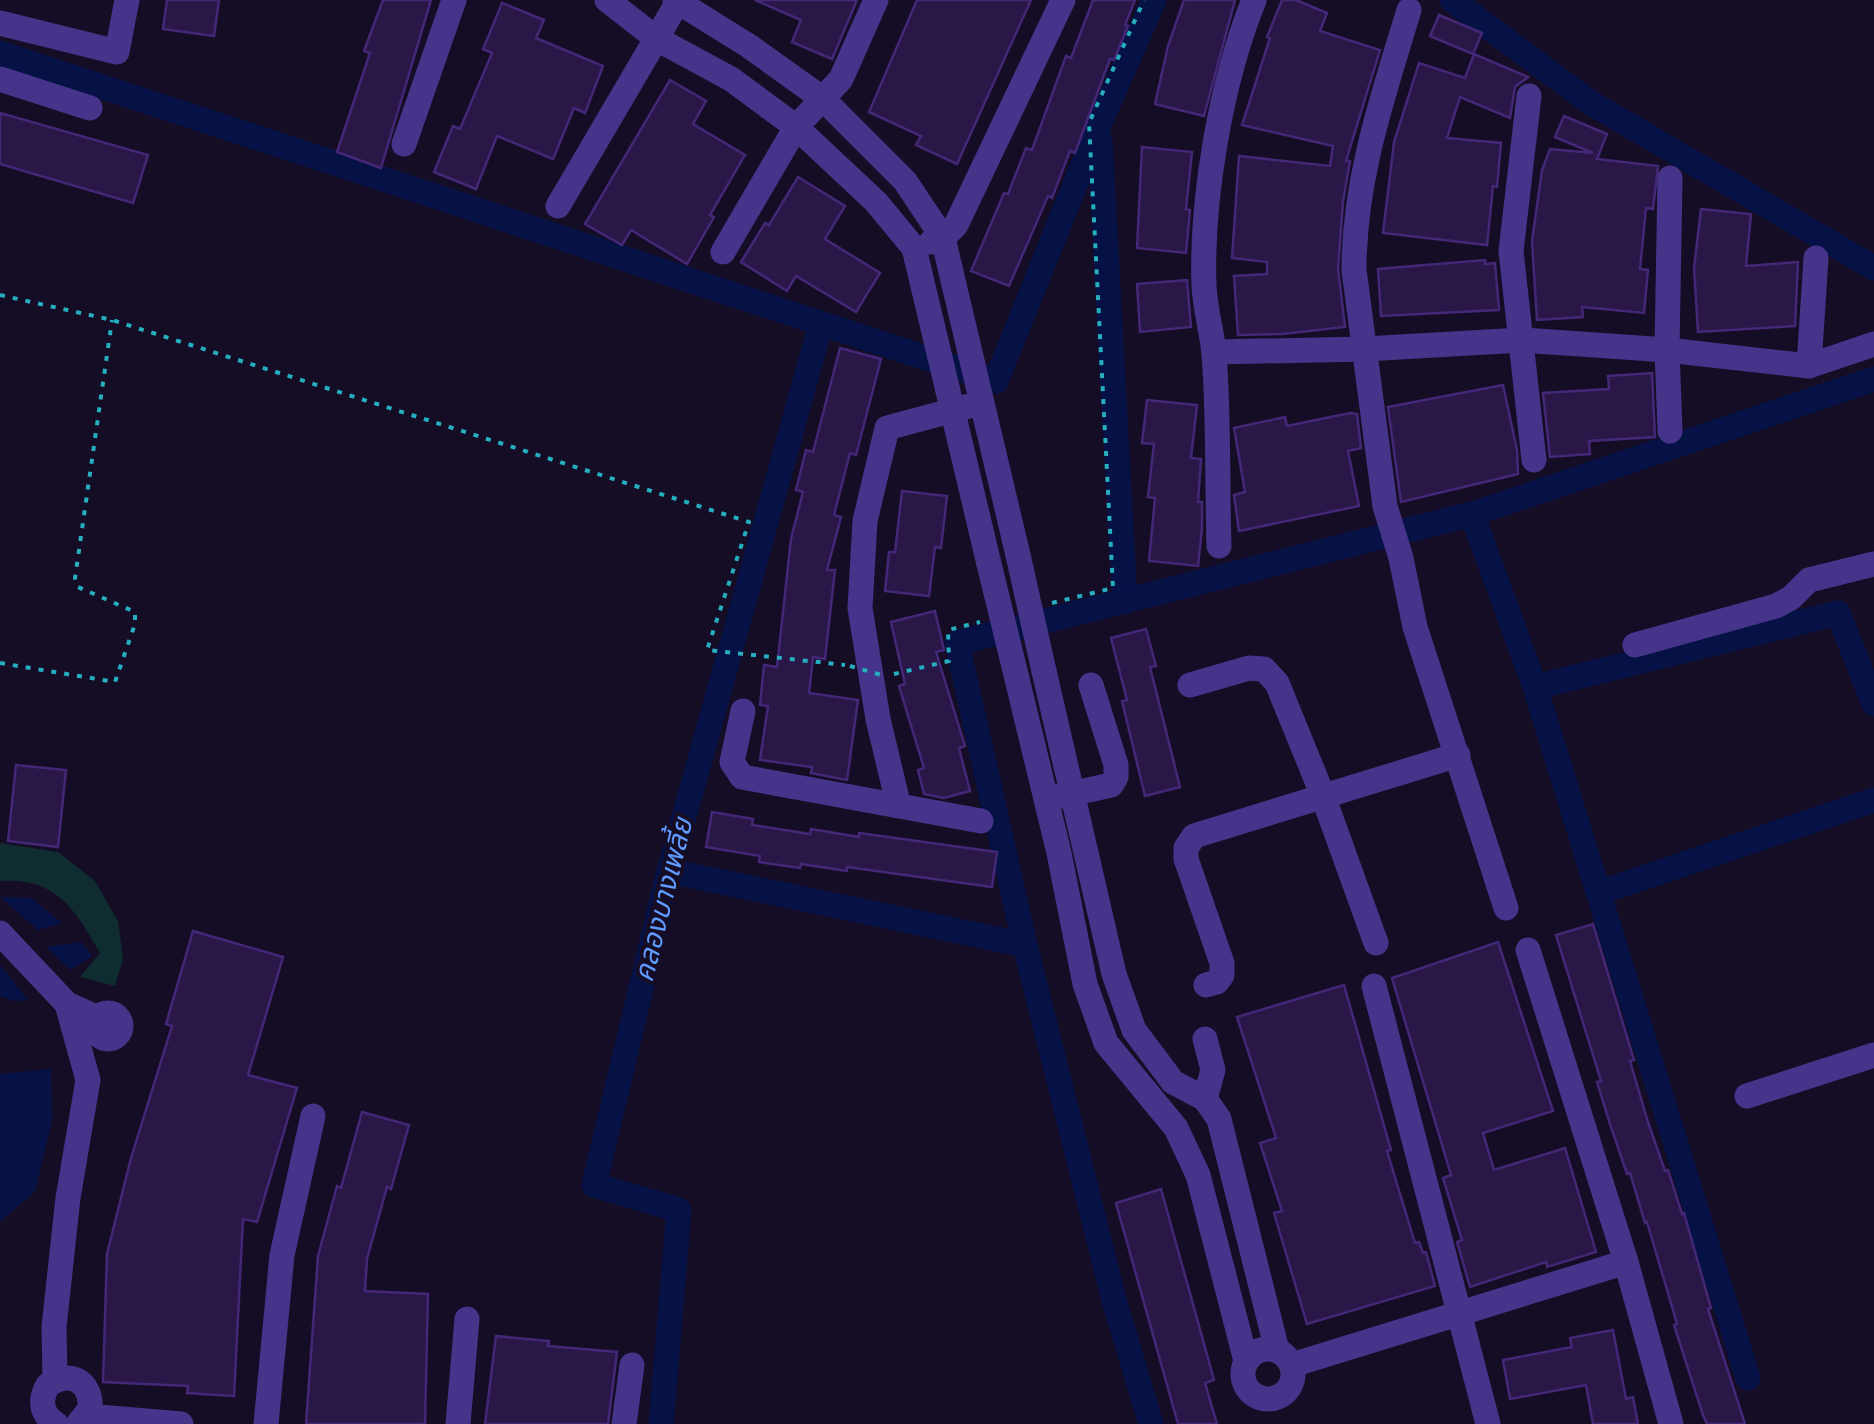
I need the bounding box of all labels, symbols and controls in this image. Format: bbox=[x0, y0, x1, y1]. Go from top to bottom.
water label: คลองบางเพลี้ย bbox=[624, 812, 700, 985]

